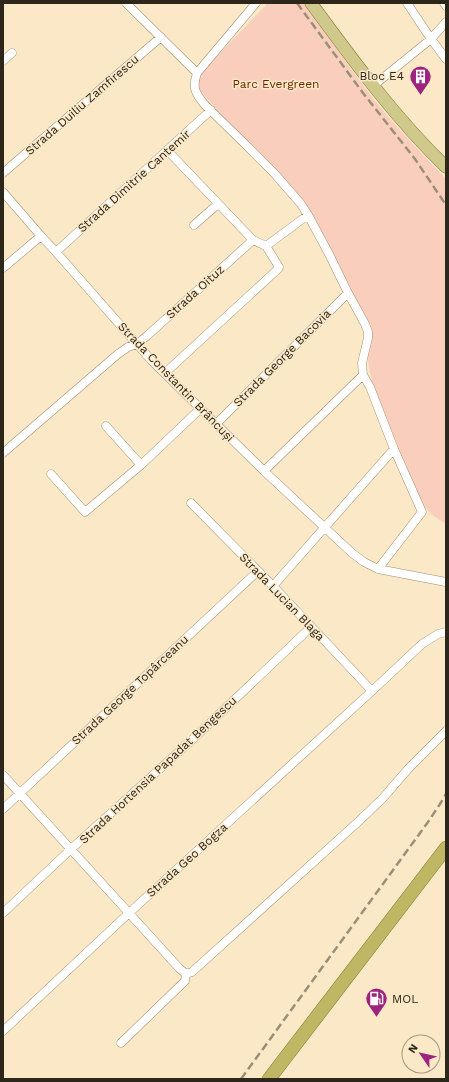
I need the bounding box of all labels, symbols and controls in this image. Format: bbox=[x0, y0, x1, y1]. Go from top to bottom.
street label: Strada Duiliu Zamfirescu bbox=[22, 52, 142, 158]
building icon: Bloc E4 bbox=[407, 63, 433, 96]
place label: Bloc E4 bbox=[359, 69, 404, 83]
park label: Parc Evergreen bbox=[232, 77, 320, 91]
street label: Strada Dimitrie Cantemir bbox=[75, 127, 193, 235]
street label: Strada Oituz bbox=[163, 262, 227, 322]
street label: Strada George Bacovia bbox=[230, 306, 334, 410]
street label: Strada Constantin Brâncuși bbox=[115, 319, 237, 445]
street label: Strada Lucian Blaga bbox=[236, 550, 328, 644]
street label: Strada George Topârceanu bbox=[69, 632, 191, 748]
street label: Strada Hortensia Papadat Bengescu bbox=[76, 693, 240, 847]
street label: Strada Geo Bogza bbox=[144, 820, 230, 900]
fuel station icon: MOL bbox=[363, 986, 389, 1019]
place label: MOL bbox=[392, 992, 418, 1006]
north arrow bbox=[401, 1034, 441, 1074]
text: N bbox=[405, 1042, 421, 1056]

